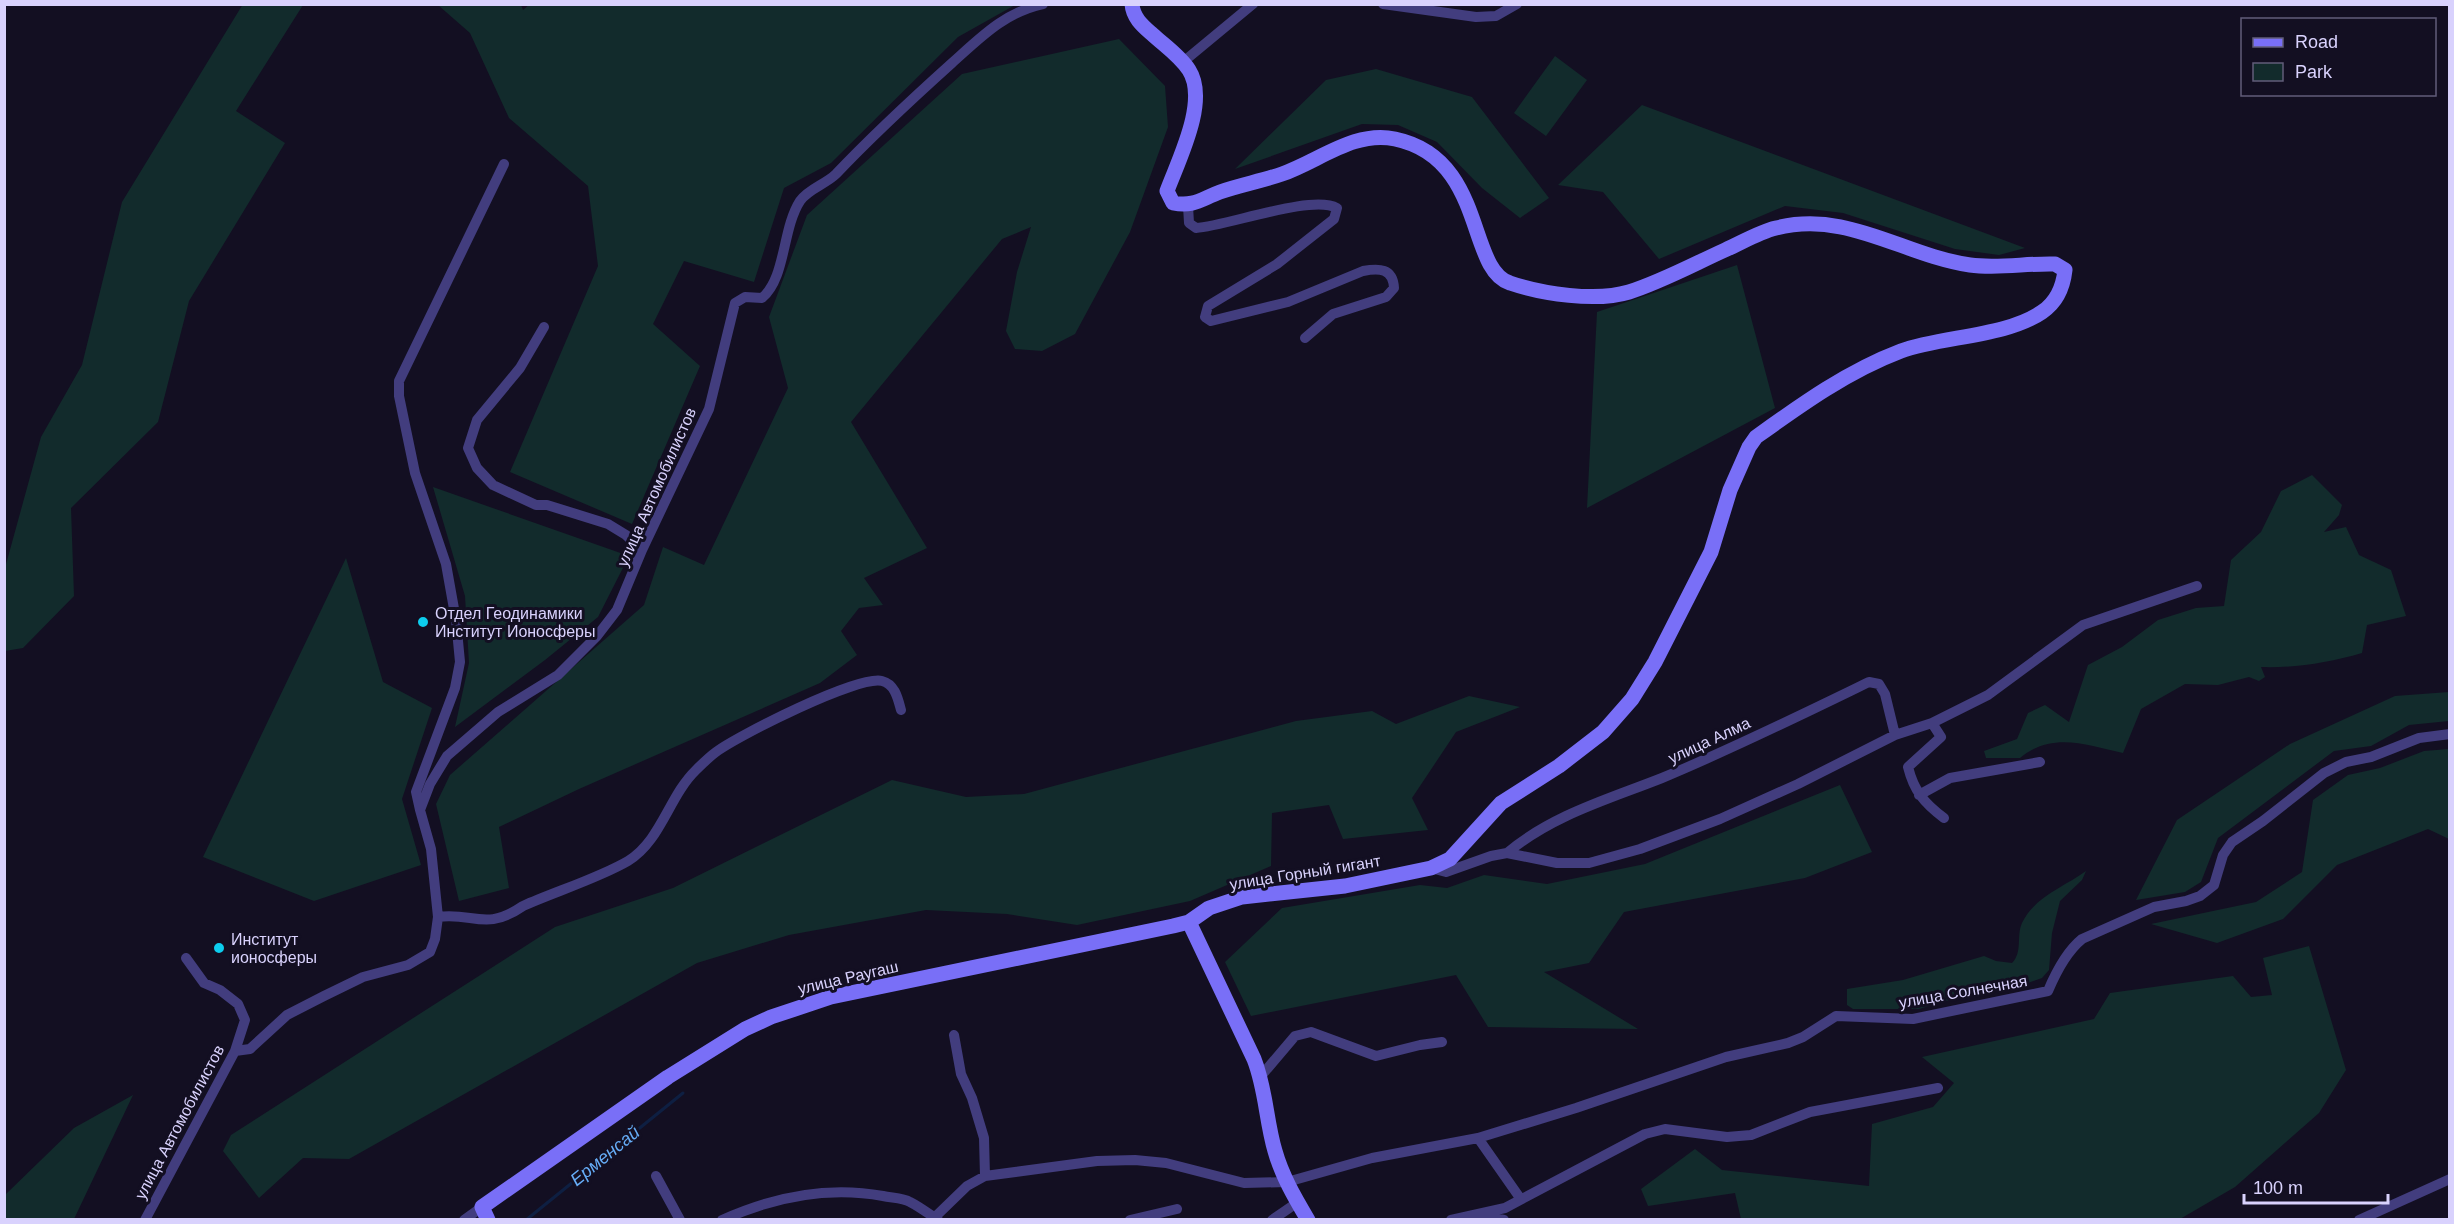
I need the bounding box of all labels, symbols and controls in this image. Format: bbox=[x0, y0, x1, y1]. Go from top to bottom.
legend bbox=[2241, 18, 2436, 96]
text: Road bbox=[2295, 32, 2338, 52]
text: Park bbox=[2295, 62, 2333, 82]
street label: улица Автомобилистов bbox=[614, 405, 699, 569]
place label: Отдел Геодинамики Институт Ионосферы bbox=[435, 605, 595, 640]
marker: Отдел Геодинамики Институт Ионосферы bbox=[416, 615, 430, 629]
street label: улица Алма bbox=[1666, 714, 1753, 767]
street label: улица Горный гигант bbox=[1228, 852, 1383, 893]
place label: Институт ионосферы bbox=[231, 931, 317, 966]
marker: Институт ионосферы bbox=[212, 941, 226, 955]
street label: улица Раугаш bbox=[796, 958, 900, 997]
street label: улица Солнечная bbox=[1898, 972, 2028, 1011]
street label: улица Автомобилистов bbox=[132, 1042, 227, 1202]
water label: Ерменсай bbox=[566, 1122, 644, 1190]
scale bar bbox=[2244, 1167, 2388, 1205]
text: 100 m bbox=[2253, 1178, 2303, 1198]

